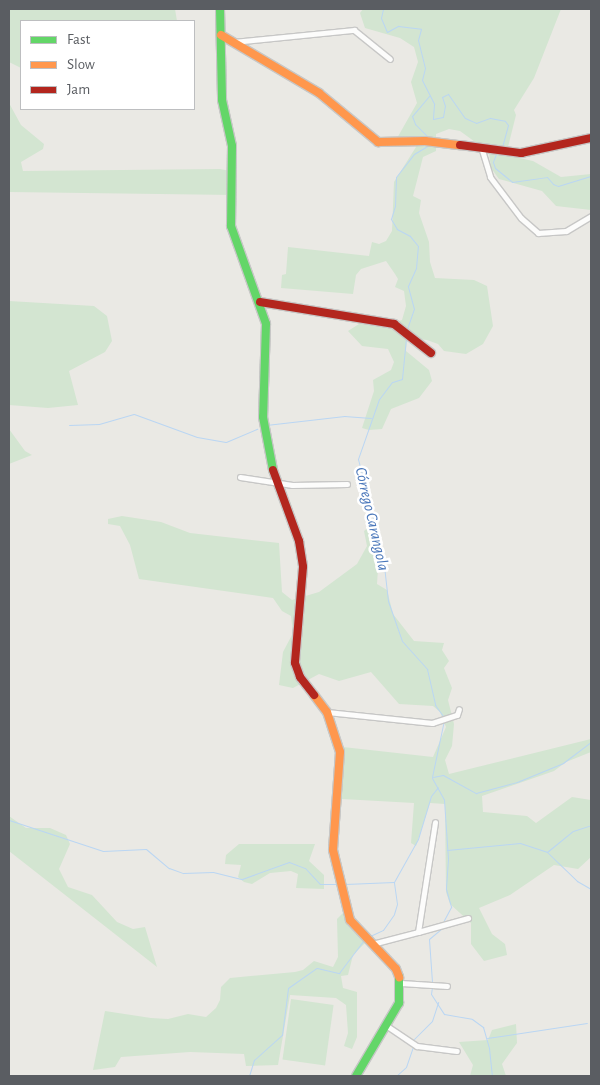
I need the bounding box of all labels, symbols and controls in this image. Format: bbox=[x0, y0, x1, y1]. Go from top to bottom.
legend bbox=[20, 20, 195, 110]
text: Fast bbox=[67, 32, 90, 47]
text: Slow bbox=[67, 57, 95, 72]
text: Jam bbox=[67, 82, 90, 97]
water label: Córrego Carangola bbox=[351, 465, 393, 573]

